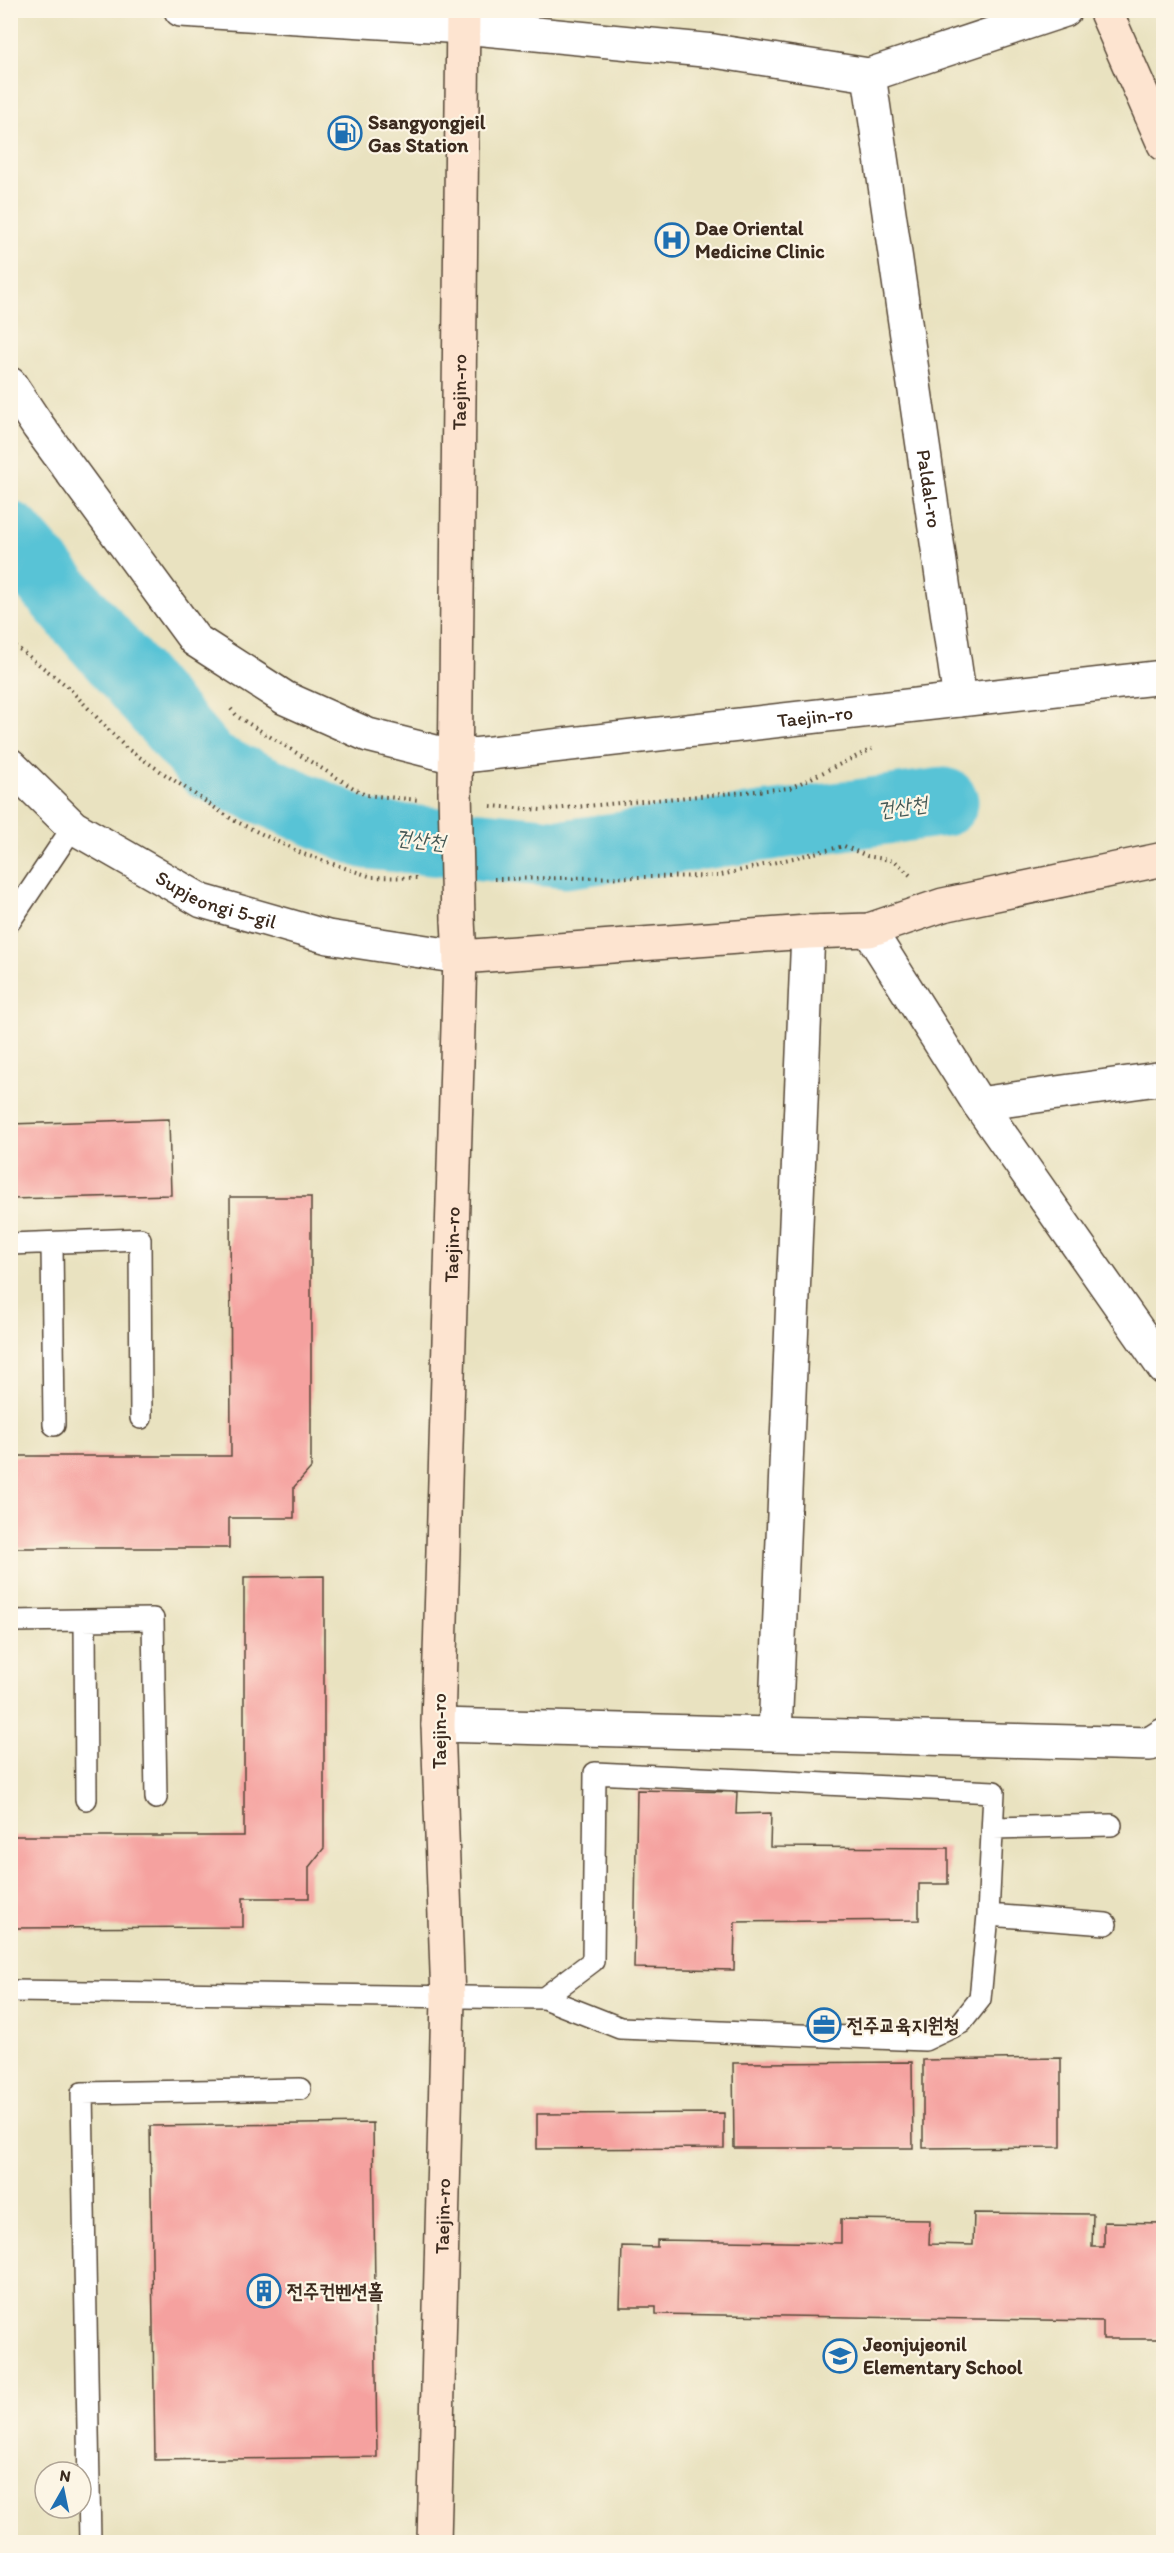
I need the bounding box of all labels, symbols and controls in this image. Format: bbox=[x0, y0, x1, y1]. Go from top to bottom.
place label: Ssangyongjeil Gas Station bbox=[368, 110, 486, 157]
fuel station icon: Ssangyongjeil Gas Station bbox=[327, 115, 363, 151]
place label: Dae Oriental Medicine Clinic bbox=[695, 216, 825, 263]
hospital icon: Dae Oriental Medicine Clinic bbox=[654, 222, 690, 258]
street label: Taejin-ro bbox=[447, 354, 471, 430]
street label: Paldal-ro bbox=[912, 448, 947, 530]
street label: Taejin-ro bbox=[776, 700, 854, 733]
water label: 건산천 bbox=[875, 790, 931, 822]
water label: 건산천 bbox=[394, 824, 449, 855]
street label: Supjeongi 5-gil bbox=[152, 865, 280, 934]
street label: Taejin-ro bbox=[439, 1206, 465, 1283]
street label: Taejin-ro bbox=[427, 1693, 451, 1769]
office icon: 전주교육지원청 bbox=[806, 2007, 842, 2043]
place label: 전주교육지원청 bbox=[847, 2013, 960, 2037]
street label: Taejin-ro bbox=[429, 2178, 455, 2254]
building icon: 전주컨벤션홀 bbox=[246, 2273, 282, 2309]
place label: 전주컨벤션홀 bbox=[287, 2279, 384, 2303]
place label: Jeonjujeonil Elementary School bbox=[862, 2332, 1023, 2380]
school or university icon: Jeonjujeonil Elementary School bbox=[822, 2338, 858, 2374]
north arrow bbox=[33, 2460, 93, 2520]
text: N bbox=[58, 2465, 72, 2486]

